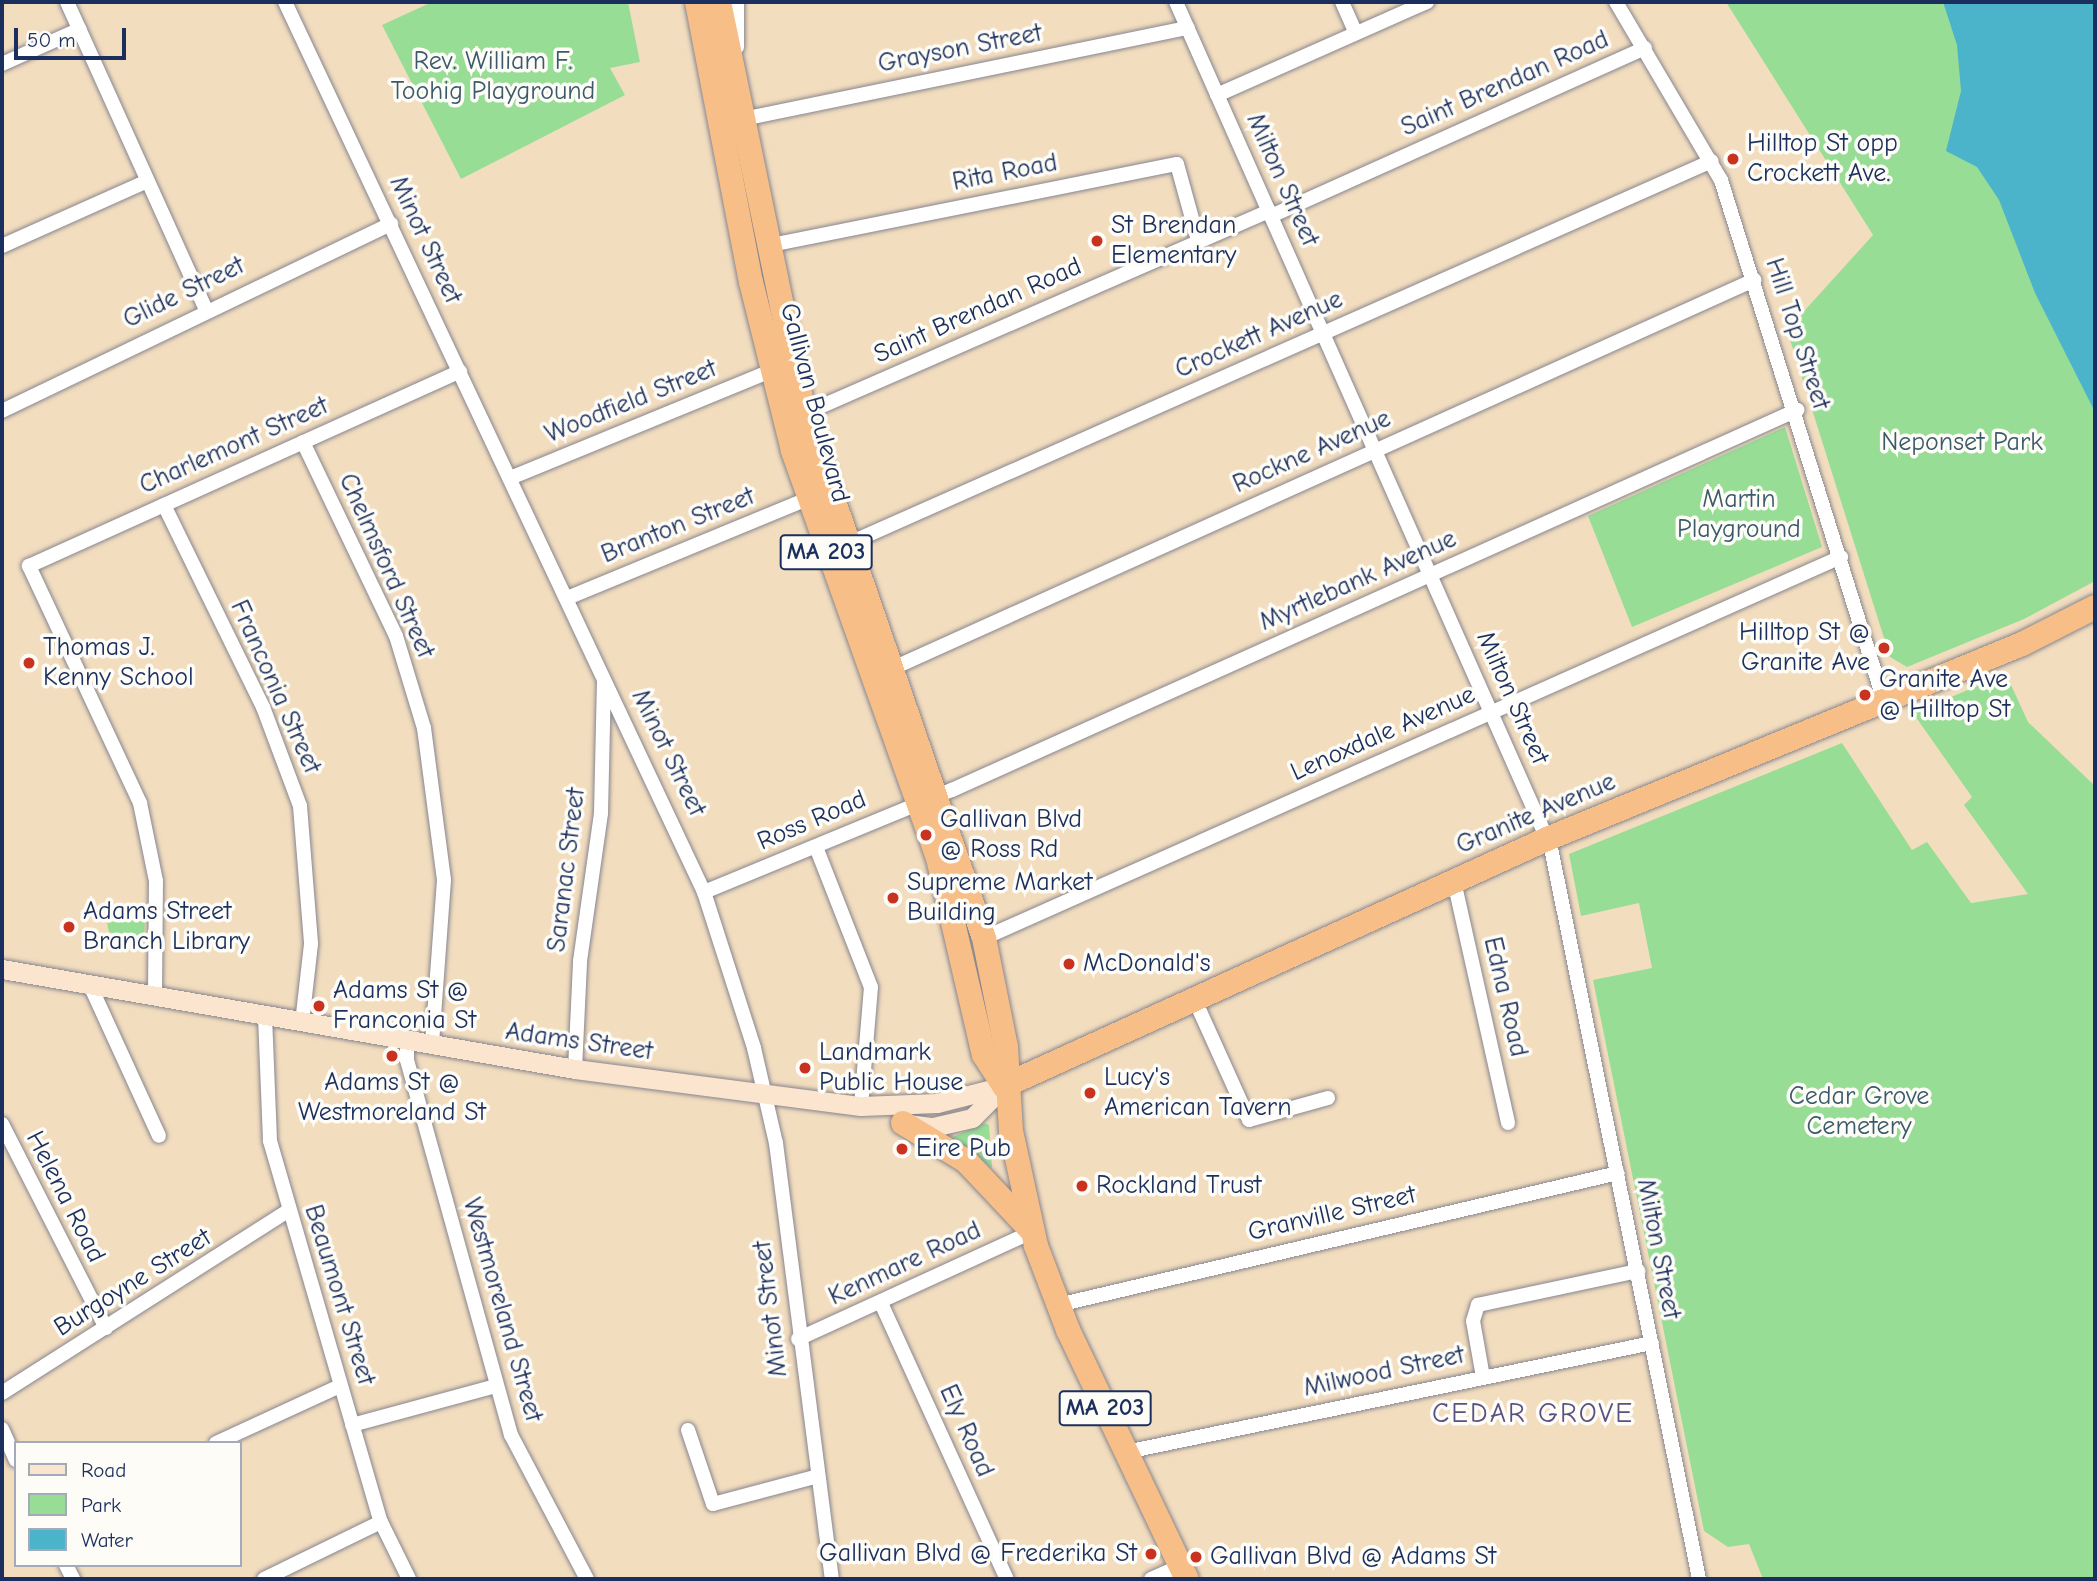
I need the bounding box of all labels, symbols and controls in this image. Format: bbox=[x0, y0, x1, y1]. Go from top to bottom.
scale bar bbox=[18, 14, 130, 58]
street label: Grayson Street bbox=[875, 18, 1045, 80]
street label: Saint Brendan Road bbox=[1396, 24, 1614, 144]
text: 50 m bbox=[27, 28, 76, 52]
park label: Rev. William F. Toohig Playground bbox=[391, 46, 595, 108]
street label: Milton Street bbox=[1239, 109, 1325, 251]
place label: Hilltop St opp Crockett Ave. bbox=[1747, 128, 1898, 190]
street label: Rita Road bbox=[950, 148, 1060, 198]
marker: Hilltop St opp Crockett Ave. bbox=[1725, 151, 1741, 167]
street label: Minot Street bbox=[382, 171, 468, 309]
place label: St Brendan Elementary bbox=[1111, 210, 1236, 272]
marker: St Brendan Elementary bbox=[1089, 233, 1105, 249]
street label: Glide Street bbox=[118, 250, 250, 336]
street label: Saint Brendan Road bbox=[869, 251, 1087, 371]
street label: Hill Top Street bbox=[1758, 254, 1836, 414]
street label: Crockett Avenue bbox=[1170, 284, 1348, 386]
street label: Gallivan Boulevard bbox=[772, 300, 856, 506]
street label: Woodfield Street bbox=[541, 353, 721, 451]
street label: Charlemont Street bbox=[135, 390, 333, 502]
street label: Rockne Avenue bbox=[1228, 403, 1396, 501]
park label: Neponset Park bbox=[1881, 427, 2043, 459]
street label: Chelmsford Street bbox=[331, 469, 441, 663]
street label: Branton Street bbox=[597, 481, 759, 571]
park label: Martin Playground bbox=[1677, 484, 1801, 546]
street label: Myrtlebank Avenue bbox=[1255, 524, 1461, 638]
road number: MA 203 bbox=[779, 532, 873, 572]
street label: Franconia Street bbox=[223, 596, 327, 778]
place label: Hilltop St @ Granite Ave bbox=[1739, 617, 1870, 678]
street label: Milton Street bbox=[1469, 627, 1555, 769]
place label: Thomas J. Kenny School bbox=[43, 632, 194, 694]
marker: Hilltop St @ Granite Ave bbox=[1876, 640, 1892, 656]
marker: Thomas J. Kenny School bbox=[21, 655, 37, 671]
place label: Granite Ave @ Hilltop St bbox=[1879, 664, 2010, 726]
street label: Lenoxdale Avenue bbox=[1286, 679, 1480, 789]
street label: Minot Street bbox=[624, 685, 712, 821]
marker: Granite Ave @ Hilltop St bbox=[1857, 687, 1873, 703]
street label: Granite Avenue bbox=[1452, 766, 1620, 862]
street label: Ross Road bbox=[753, 784, 871, 858]
street label: Saranac Street bbox=[541, 786, 593, 954]
place label: Gallivan Blvd @ Ross Rd bbox=[940, 804, 1082, 866]
marker: Gallivan Blvd @ Ross Rd bbox=[918, 827, 934, 843]
place label: Supreme Market Building bbox=[907, 867, 1093, 928]
marker: Supreme Market Building bbox=[885, 890, 901, 906]
place label: Adams Street Branch Library bbox=[83, 896, 250, 958]
marker: Adams Street Branch Library bbox=[61, 919, 77, 935]
street label: Edna Road bbox=[1476, 934, 1534, 1060]
place label: McDonald's bbox=[1083, 948, 1211, 980]
marker: McDonald's bbox=[1061, 956, 1077, 972]
place label: Adams St @ Franconia St bbox=[333, 975, 476, 1036]
marker: Adams St @ Franconia St bbox=[311, 998, 327, 1014]
street label: Adams Street bbox=[503, 1016, 655, 1068]
place label: Landmark Public House bbox=[819, 1037, 963, 1098]
marker: Adams St @ Westmoreland St bbox=[384, 1048, 400, 1064]
marker: Landmark Public House bbox=[797, 1060, 813, 1076]
place label: Lucy's American Tavern bbox=[1104, 1062, 1292, 1124]
place label: Adams St @ Westmoreland St bbox=[298, 1067, 486, 1128]
park label: Cedar Grove Cemetery bbox=[1789, 1081, 1929, 1142]
marker: Lucy's American Tavern bbox=[1082, 1085, 1098, 1101]
street label: Helena Road bbox=[19, 1126, 111, 1268]
place label: Eire Pub bbox=[916, 1133, 1011, 1165]
marker: Eire Pub bbox=[894, 1141, 910, 1157]
place label: Rockland Trust bbox=[1096, 1170, 1261, 1202]
street label: Milton Street bbox=[1629, 1176, 1687, 1322]
marker: Rockland Trust bbox=[1074, 1178, 1090, 1194]
street label: Granville Street bbox=[1245, 1180, 1419, 1248]
street label: Westmoreland Street bbox=[455, 1195, 549, 1425]
street label: Beaumont Street bbox=[297, 1201, 381, 1389]
street label: Kenmare Road bbox=[824, 1215, 986, 1313]
street label: Burgoyne Street bbox=[49, 1222, 217, 1344]
street label: Minot Street bbox=[747, 1239, 795, 1379]
street label: Milwood Street bbox=[1301, 1340, 1467, 1404]
street label: Ely Road bbox=[932, 1380, 1000, 1482]
road number: MA 203 bbox=[1058, 1388, 1152, 1428]
district label: CEDAR GROVE bbox=[1433, 1396, 1633, 1430]
legend bbox=[14, 1441, 242, 1567]
text: Road bbox=[81, 1458, 126, 1482]
text: Park bbox=[81, 1493, 121, 1517]
text: Water bbox=[81, 1528, 133, 1552]
place label: Gallivan Blvd @ Frederika St bbox=[819, 1538, 1137, 1570]
place label: Gallivan Blvd @ Adams St bbox=[1210, 1541, 1496, 1573]
marker: Gallivan Blvd @ Frederika St bbox=[1143, 1546, 1159, 1562]
marker: Gallivan Blvd @ Adams St bbox=[1188, 1549, 1204, 1565]

